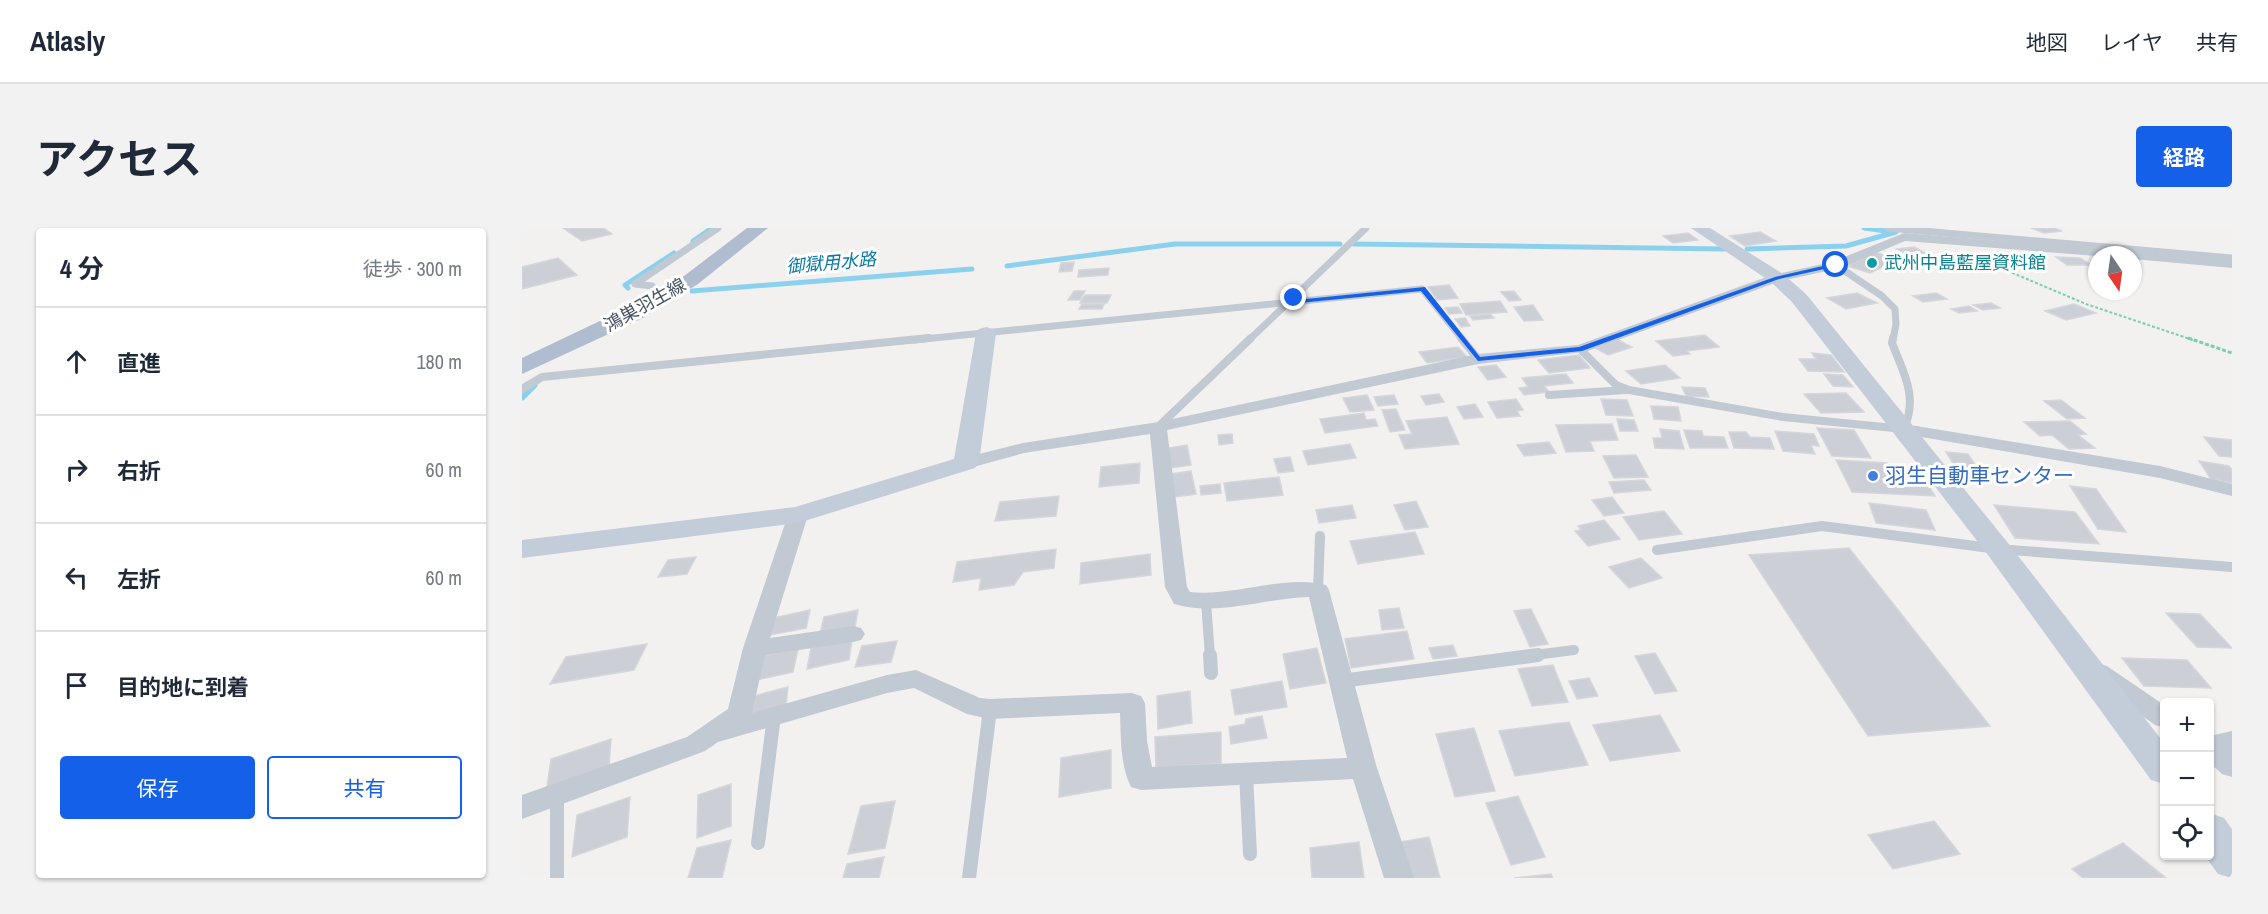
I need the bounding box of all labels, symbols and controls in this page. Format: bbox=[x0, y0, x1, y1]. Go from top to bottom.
text: Atlasly bbox=[30, 22, 105, 60]
text: 地図 bbox=[2026, 28, 2068, 57]
text: レイヤ bbox=[2101, 28, 2163, 57]
text: 共有 bbox=[2196, 28, 2238, 57]
button: 経路 bbox=[2136, 126, 2232, 187]
text: アクセス bbox=[36, 131, 202, 187]
water label: 御獄用水路 bbox=[785, 246, 879, 279]
north arrow bbox=[2088, 246, 2142, 300]
place label: 武州中島藍屋資料館 bbox=[1884, 250, 2046, 275]
text: 4 分 bbox=[60, 251, 104, 286]
route start bbox=[1822, 251, 1848, 277]
text: 徒歩 · 300 m bbox=[363, 255, 462, 282]
marker: 武州中島藍屋資料館 bbox=[1865, 256, 1879, 270]
street label: 鴻巣羽生線 bbox=[599, 272, 690, 337]
route end bbox=[1280, 284, 1306, 310]
icon: ahead bbox=[60, 345, 93, 378]
text: 直進 bbox=[117, 348, 161, 378]
text: 180 m bbox=[416, 348, 462, 375]
icon: right bbox=[60, 453, 93, 486]
text: 右折 bbox=[117, 456, 161, 486]
text: 60 m bbox=[426, 456, 462, 483]
place label: 羽生自動車センター bbox=[1885, 461, 2074, 490]
marker: 羽生自動車センター bbox=[1866, 469, 1880, 483]
icon: left bbox=[60, 561, 93, 594]
text: 左折 bbox=[117, 564, 161, 594]
text: 60 m bbox=[426, 564, 462, 591]
icon: arrive bbox=[60, 669, 93, 702]
text: 目的地に到着 bbox=[117, 672, 249, 702]
map controls bbox=[2160, 698, 2214, 860]
button: + bbox=[2160, 698, 2214, 752]
button: − bbox=[2160, 752, 2214, 806]
button: 保存 bbox=[60, 756, 255, 819]
button: 共有 bbox=[267, 756, 462, 819]
button: locate bbox=[2160, 806, 2214, 860]

